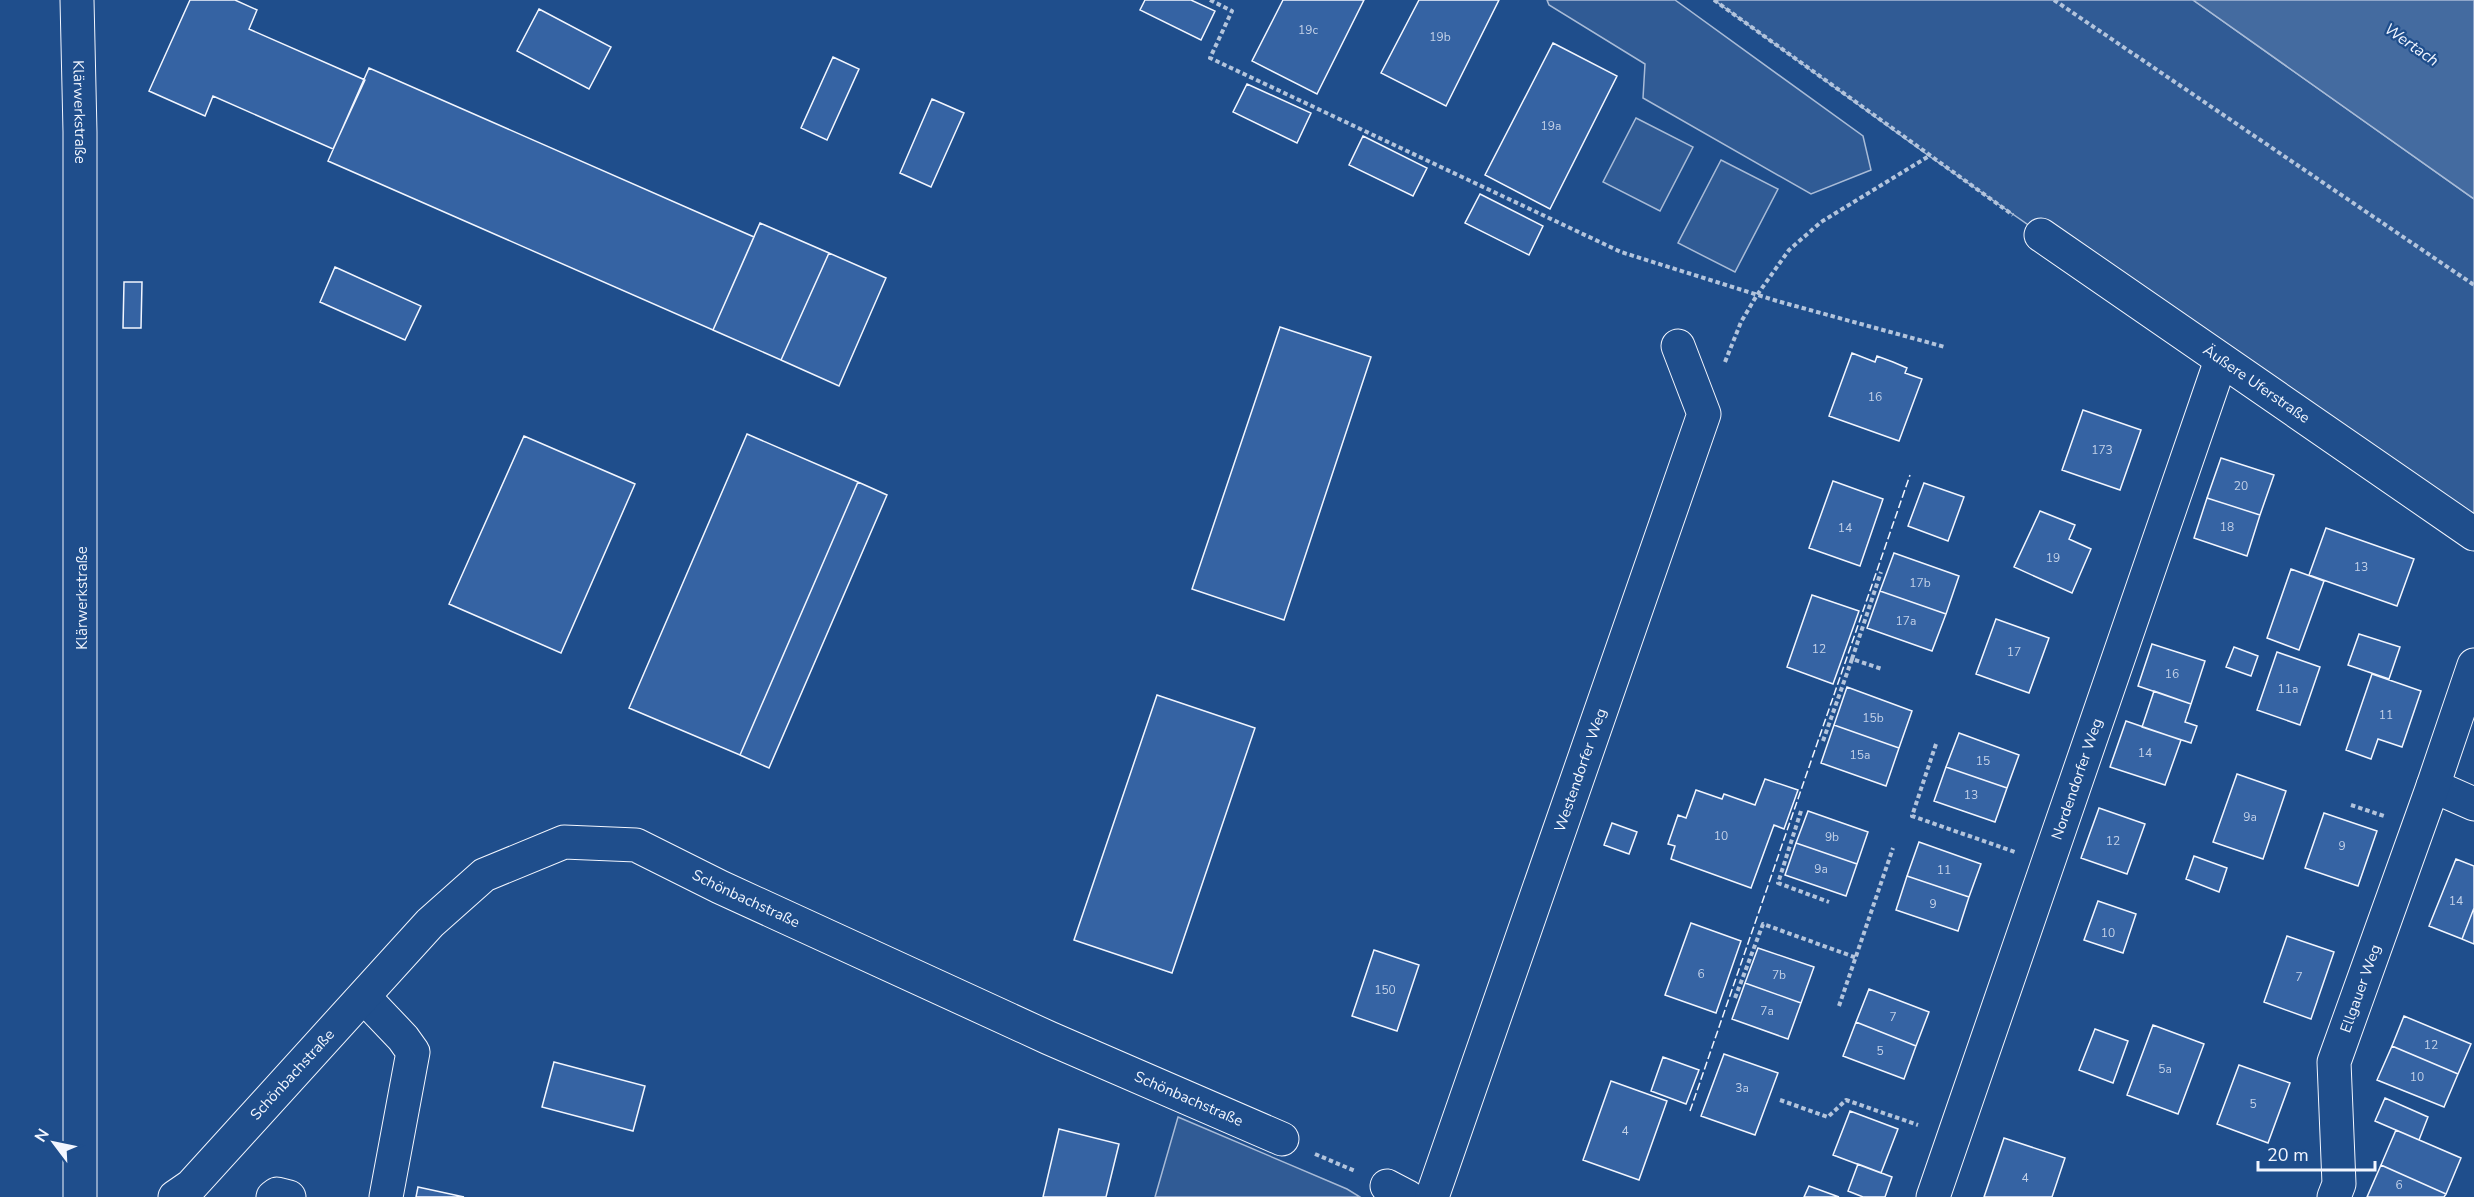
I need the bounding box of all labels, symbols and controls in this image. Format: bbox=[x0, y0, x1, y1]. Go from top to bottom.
water label: Wertach bbox=[2380, 18, 2443, 72]
house number: 19c bbox=[1298, 22, 1318, 38]
house number: 19b bbox=[1429, 29, 1451, 45]
street label: Klärwerkstraße bbox=[68, 60, 90, 164]
house number: 19a bbox=[1541, 118, 1561, 134]
street label: Äußere Uferstraße bbox=[2199, 340, 2314, 428]
house number: 16 bbox=[1868, 389, 1882, 405]
house number: 173 bbox=[2091, 442, 2113, 458]
house number: 20 bbox=[2234, 478, 2248, 494]
house number: 18 bbox=[2220, 519, 2234, 535]
house number: 14 bbox=[1838, 520, 1852, 536]
street label: Klärwerkstraße bbox=[72, 546, 92, 650]
house number: 19 bbox=[2046, 550, 2060, 566]
house number: 13 bbox=[2354, 559, 2368, 575]
house number: 17b bbox=[1909, 575, 1931, 591]
house number: 17a bbox=[1896, 613, 1916, 629]
house number: 12 bbox=[1812, 641, 1826, 657]
house number: 17 bbox=[2007, 644, 2021, 660]
house number: 16 bbox=[2165, 666, 2179, 682]
house number: 11a bbox=[2278, 681, 2298, 697]
street label: Westendorfer Weg bbox=[1550, 705, 1611, 835]
house number: 11 bbox=[2379, 707, 2393, 723]
house number: 15b bbox=[1862, 710, 1884, 726]
street label: Nordendorfer Weg bbox=[2047, 716, 2107, 842]
house number: 14 bbox=[2138, 745, 2152, 761]
house number: 15a bbox=[1850, 747, 1870, 763]
house number: 15 bbox=[1976, 753, 1990, 769]
house number: 13 bbox=[1964, 787, 1978, 803]
house number: 9a bbox=[2243, 809, 2257, 825]
house number: 10 bbox=[1714, 828, 1728, 844]
house number: 9b bbox=[1825, 829, 1839, 845]
house number: 12 bbox=[2106, 833, 2120, 849]
house number: 9 bbox=[2338, 838, 2346, 854]
house number: 9a bbox=[1814, 861, 1828, 877]
house number: 11 bbox=[1937, 862, 1951, 878]
street label: Schönbachstraße bbox=[689, 865, 803, 932]
house number: 14 bbox=[2449, 893, 2463, 909]
house number: 9 bbox=[1929, 896, 1937, 912]
house number: 10 bbox=[2101, 925, 2115, 941]
street label: Ellgauer Weg bbox=[2335, 942, 2385, 1035]
house number: 6 bbox=[1697, 966, 1705, 982]
house number: 7b bbox=[1772, 967, 1786, 983]
house number: 7 bbox=[2295, 969, 2303, 985]
house number: 150 bbox=[1374, 982, 1396, 998]
house number: 7a bbox=[1760, 1003, 1774, 1019]
house number: 7 bbox=[1889, 1009, 1897, 1025]
street label: Schönbachstraße bbox=[246, 1025, 339, 1124]
house number: 12 bbox=[2424, 1037, 2438, 1053]
house number: 5 bbox=[1876, 1043, 1884, 1059]
house number: 5a bbox=[2158, 1061, 2172, 1077]
street label: Schönbachstraße bbox=[1131, 1066, 1246, 1131]
house number: 10 bbox=[2410, 1069, 2424, 1085]
house number: 3a bbox=[1735, 1080, 1749, 1096]
house number: 5 bbox=[2249, 1096, 2257, 1112]
north arrow bbox=[24, 1113, 84, 1173]
house number: 4 bbox=[1621, 1123, 1629, 1139]
text: N bbox=[30, 1125, 55, 1146]
scale bar bbox=[2258, 1134, 2375, 1172]
text: 20 m bbox=[2267, 1143, 2309, 1167]
house number: 4 bbox=[2021, 1170, 2029, 1186]
house number: 6 bbox=[2395, 1177, 2403, 1193]

